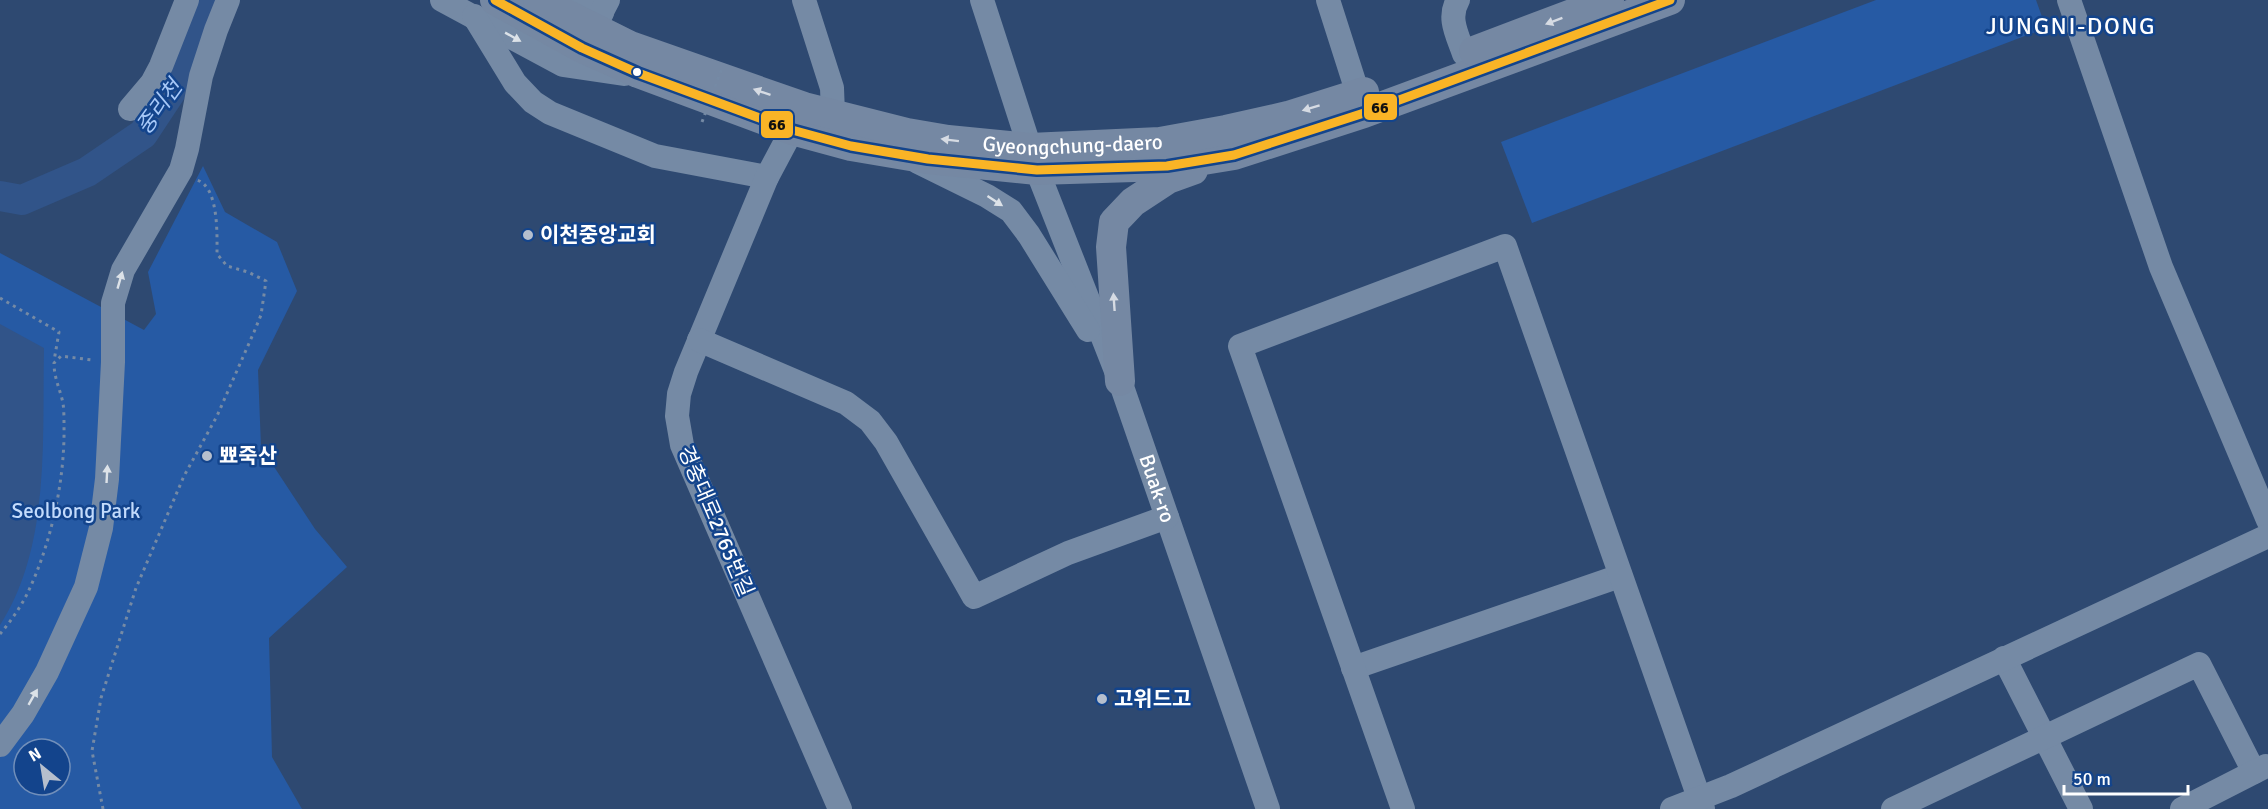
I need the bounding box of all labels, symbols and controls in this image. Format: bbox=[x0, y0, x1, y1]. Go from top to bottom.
district label: JUNGNI-DONG bbox=[1986, 11, 2156, 41]
one-way arrow bbox=[1545, 16, 1563, 26]
one-way arrow bbox=[504, 32, 521, 42]
unlabelled marker bbox=[631, 66, 643, 78]
water label: 중리천 bbox=[130, 72, 189, 140]
one-way arrow bbox=[753, 87, 771, 97]
line badge: 66 bbox=[1363, 93, 1398, 121]
text: 66 bbox=[1371, 98, 1389, 118]
one-way arrow bbox=[1302, 104, 1320, 113]
line badge: 66 bbox=[760, 110, 794, 139]
text: 66 bbox=[768, 115, 786, 135]
street label: Gyeongchung-daero bbox=[981, 129, 1163, 161]
one-way arrow bbox=[941, 135, 960, 145]
one-way arrow bbox=[986, 195, 1003, 206]
place label: 이천중앙교회 bbox=[540, 222, 656, 248]
marker: 이천중앙교회 bbox=[521, 228, 535, 242]
one-way arrow bbox=[116, 271, 125, 289]
one-way arrow bbox=[1110, 292, 1119, 311]
street label: 경충대로2765번길 bbox=[673, 442, 759, 600]
place label: 뾰죽산 bbox=[219, 443, 277, 469]
marker: 뾰죽산 bbox=[200, 449, 214, 463]
street label: Buak-ro bbox=[1133, 451, 1181, 526]
one-way arrow bbox=[103, 465, 112, 484]
park label: Seolbong Park bbox=[12, 498, 141, 524]
place label: 고위드고 bbox=[1114, 686, 1191, 712]
one-way arrow bbox=[28, 688, 38, 705]
marker: 고위드고 bbox=[1095, 692, 1109, 706]
north arrow bbox=[12, 737, 72, 797]
text: N bbox=[25, 743, 45, 766]
scale bar bbox=[2064, 758, 2188, 796]
text: 50 m bbox=[2073, 768, 2111, 790]

